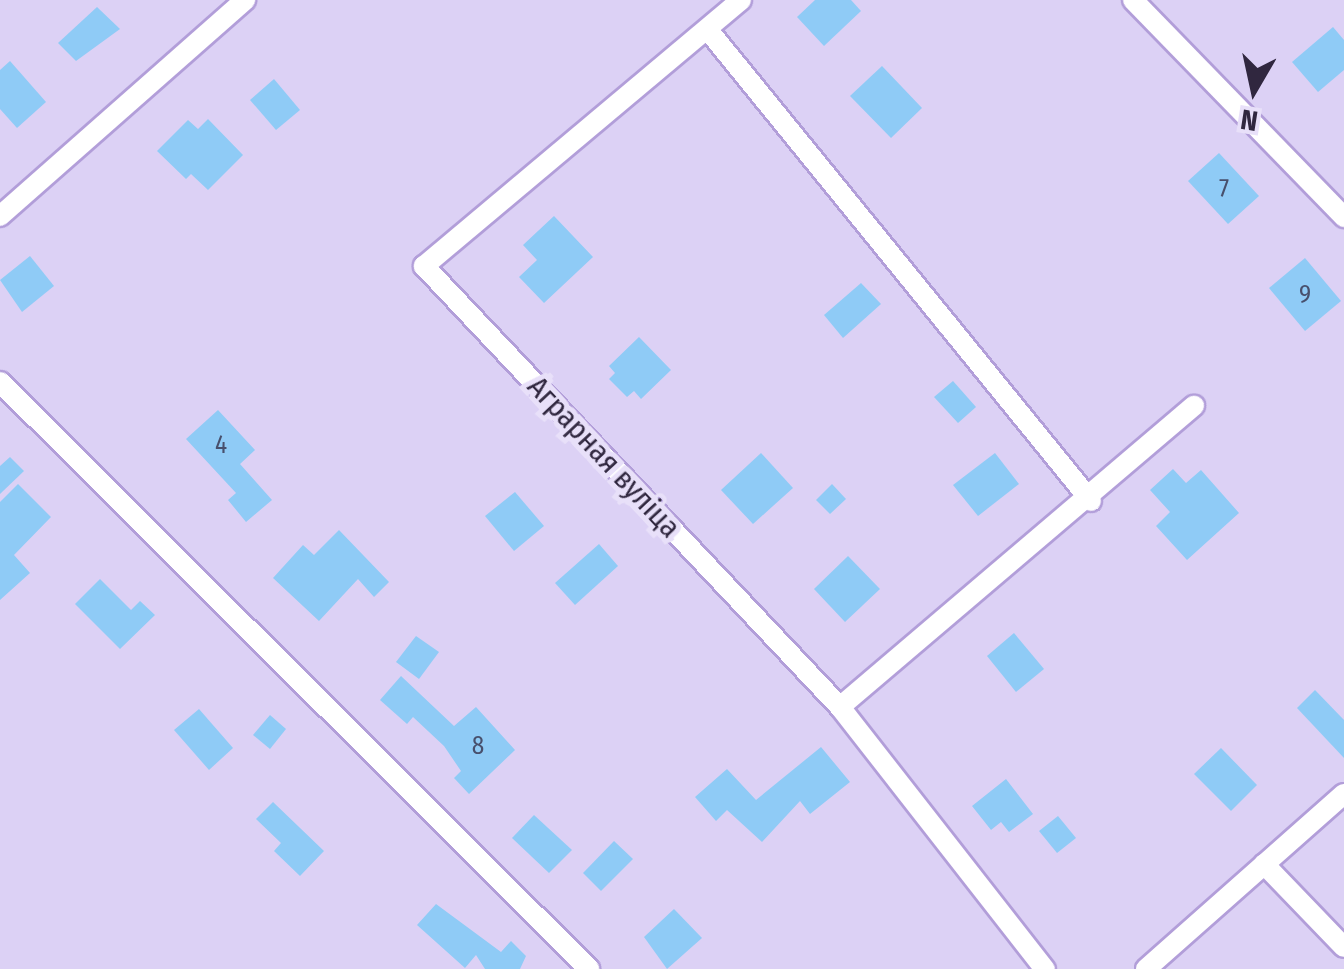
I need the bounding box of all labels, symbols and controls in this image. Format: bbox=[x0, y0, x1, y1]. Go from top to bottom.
north arrow bbox=[1204, 40, 1304, 140]
text: N bbox=[1238, 103, 1260, 138]
house number: 7 bbox=[1219, 174, 1229, 204]
house number: 9 bbox=[1299, 280, 1311, 310]
street label: Аграрная вуліца bbox=[520, 369, 688, 545]
house number: 4 bbox=[215, 430, 227, 460]
house number: 8 bbox=[472, 731, 484, 761]

